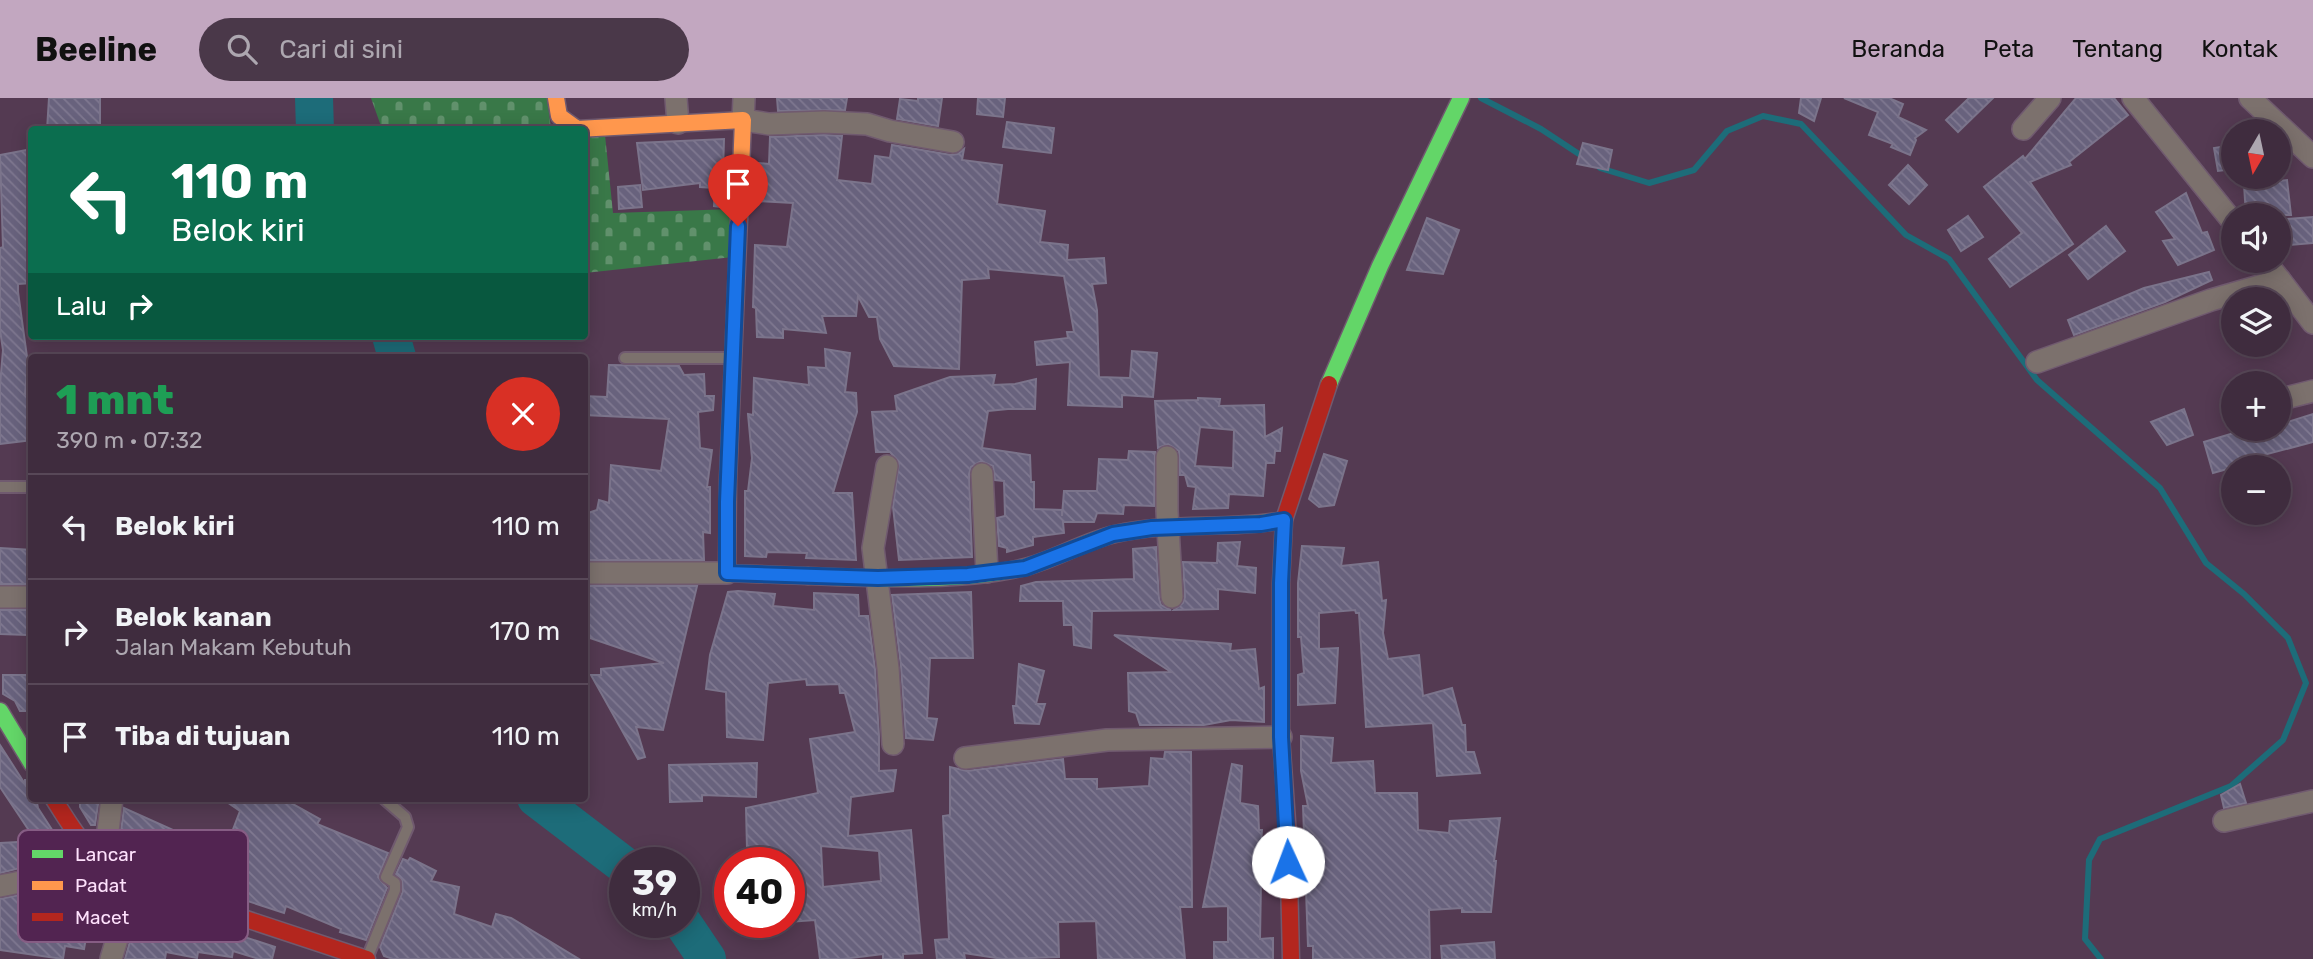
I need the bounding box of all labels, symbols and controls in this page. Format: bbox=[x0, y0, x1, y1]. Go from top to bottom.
search box bbox=[199, 18, 689, 81]
text: Beeline bbox=[35, 30, 157, 69]
icon: search bbox=[223, 30, 261, 68]
text: Cari di sini bbox=[279, 34, 403, 65]
text: Beranda bbox=[1851, 35, 1945, 63]
text: Peta bbox=[1983, 35, 2034, 63]
text: Tentang bbox=[2072, 35, 2163, 63]
text: Kontak bbox=[2201, 35, 2278, 63]
north arrow bbox=[2221, 119, 2291, 189]
map controls bbox=[2221, 119, 2291, 525]
text: 110 m bbox=[171, 152, 308, 210]
icon: left bbox=[56, 154, 147, 245]
pin bbox=[708, 154, 768, 226]
icon: arrive bbox=[719, 165, 757, 203]
button: sound bbox=[2221, 203, 2291, 273]
text: Belok kiri bbox=[171, 211, 305, 249]
icon: right bbox=[121, 287, 159, 325]
button: layers bbox=[2221, 287, 2291, 357]
text: Lalu bbox=[56, 291, 107, 322]
button: + bbox=[2221, 371, 2291, 441]
text: 1 mnt bbox=[56, 375, 174, 425]
button: close bbox=[486, 377, 560, 451]
text: 390 m · 07:32 bbox=[56, 426, 203, 454]
button: − bbox=[2221, 455, 2291, 525]
icon: left bbox=[56, 508, 94, 546]
text: Belok kiri bbox=[115, 511, 235, 542]
text: 110 m bbox=[492, 511, 560, 542]
text: Belok kanan bbox=[115, 602, 272, 633]
icon: right bbox=[56, 613, 94, 651]
text: 170 m bbox=[490, 616, 560, 647]
text: Jalan Makam Kebutuh bbox=[115, 633, 352, 661]
icon: arrive bbox=[56, 718, 94, 756]
text: Tiba di tujuan bbox=[115, 721, 290, 752]
text: 110 m bbox=[492, 721, 560, 752]
position arrow bbox=[1251, 825, 1325, 899]
legend bbox=[18, 830, 248, 942]
text: Lancar bbox=[75, 843, 137, 866]
speed limit sign: 40 bbox=[714, 847, 805, 938]
text: 39 bbox=[632, 862, 677, 904]
text: Padat bbox=[75, 874, 127, 897]
text: km/h bbox=[632, 899, 677, 921]
text: Macet bbox=[75, 906, 130, 929]

